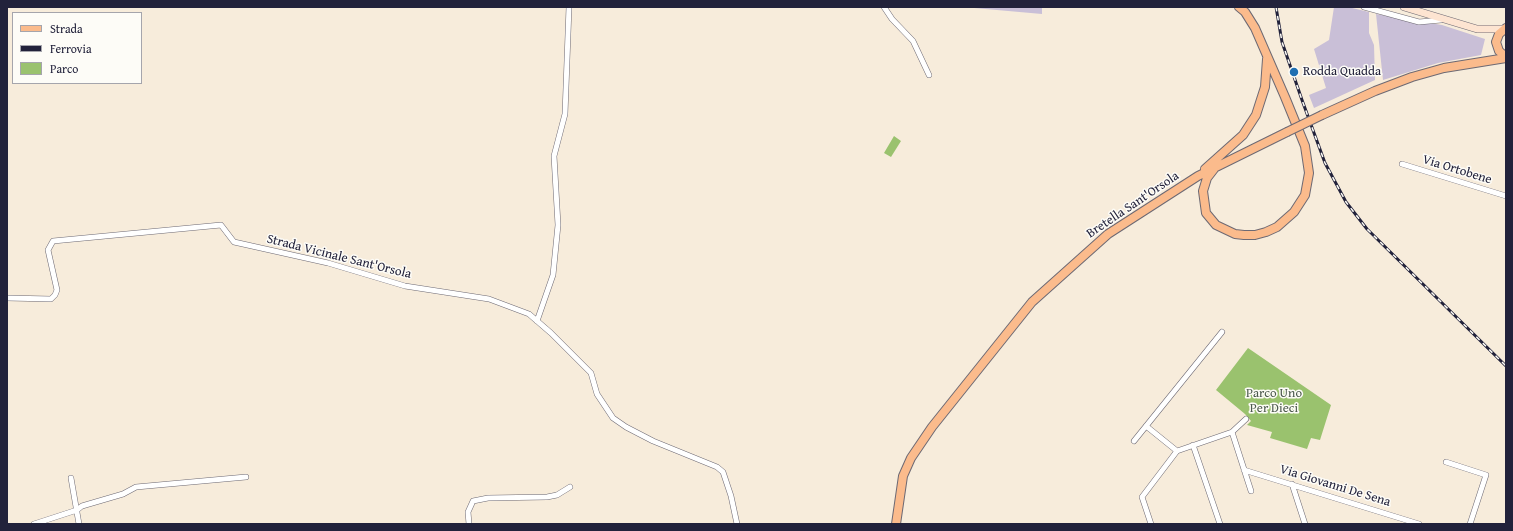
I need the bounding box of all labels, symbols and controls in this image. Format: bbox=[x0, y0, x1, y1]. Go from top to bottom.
legend bbox=[12, 12, 142, 84]
text: Strada bbox=[50, 20, 83, 37]
text: Ferrovia bbox=[50, 40, 92, 57]
text: Parco bbox=[50, 60, 78, 77]
place label: Rodda Quadda bbox=[1303, 64, 1381, 80]
marker: Rodda Quadda bbox=[1288, 66, 1300, 78]
street label: Via Ortobene bbox=[1420, 152, 1494, 188]
street label: Bretella Sant'Orsola bbox=[1084, 168, 1182, 242]
street label: Strada Vicinale Sant'Orsola bbox=[265, 231, 413, 283]
park label: Parco Uno Per Dieci bbox=[1246, 386, 1302, 417]
street label: Via Giovanni De Sena bbox=[1278, 462, 1392, 510]

